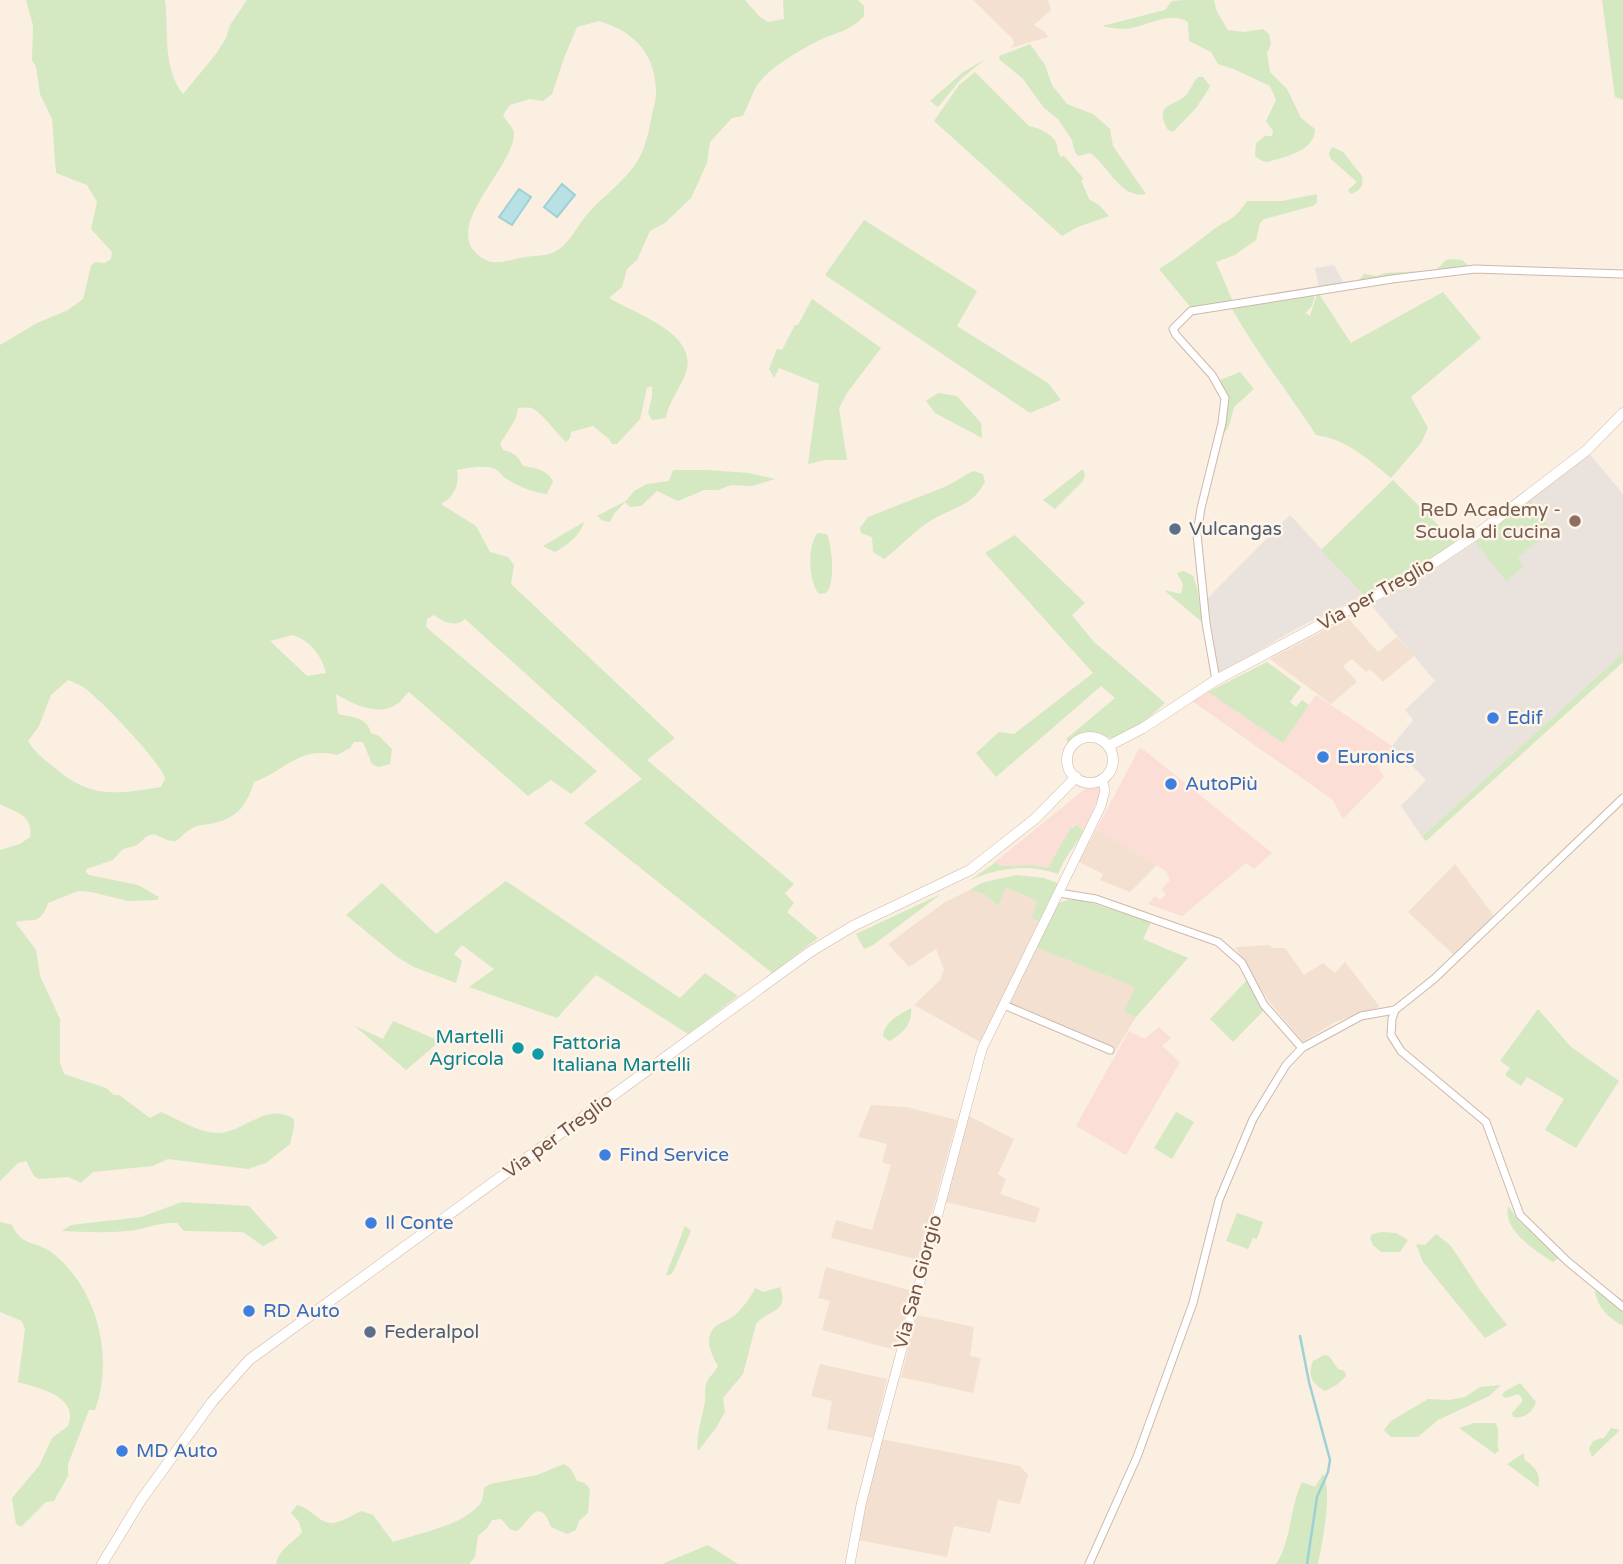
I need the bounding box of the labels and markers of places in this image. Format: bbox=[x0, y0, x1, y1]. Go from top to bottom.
place label: ReD Academy - Scuola di cucina bbox=[1415, 499, 1561, 543]
marker: ReD Academy - Scuola di cucina bbox=[1567, 513, 1583, 529]
place label: Vulcangas bbox=[1189, 518, 1282, 540]
marker: Vulcangas bbox=[1167, 521, 1183, 537]
place label: Edif bbox=[1507, 707, 1544, 729]
marker: Edif bbox=[1485, 710, 1501, 726]
place label: Euronics bbox=[1337, 746, 1415, 768]
marker: Euronics bbox=[1315, 749, 1331, 765]
place label: AutoPiù bbox=[1185, 773, 1258, 795]
marker: AutoPiù bbox=[1163, 776, 1179, 792]
place label: Martelli Agricola bbox=[429, 1026, 504, 1070]
place label: Fattoria Italiana Martelli bbox=[552, 1032, 691, 1076]
marker: Martelli Agricola bbox=[510, 1040, 526, 1056]
marker: Fattoria Italiana Martelli bbox=[530, 1046, 546, 1062]
place label: Find Service bbox=[619, 1144, 729, 1166]
marker: Find Service bbox=[597, 1147, 613, 1163]
place label: Il Conte bbox=[385, 1212, 454, 1234]
marker: Il Conte bbox=[363, 1215, 379, 1231]
place label: RD Auto bbox=[263, 1300, 340, 1322]
marker: RD Auto bbox=[241, 1303, 257, 1319]
place label: Federalpol bbox=[384, 1321, 479, 1343]
marker: Federalpol bbox=[362, 1324, 378, 1340]
place label: MD Auto bbox=[136, 1440, 218, 1462]
marker: MD Auto bbox=[114, 1443, 130, 1459]

